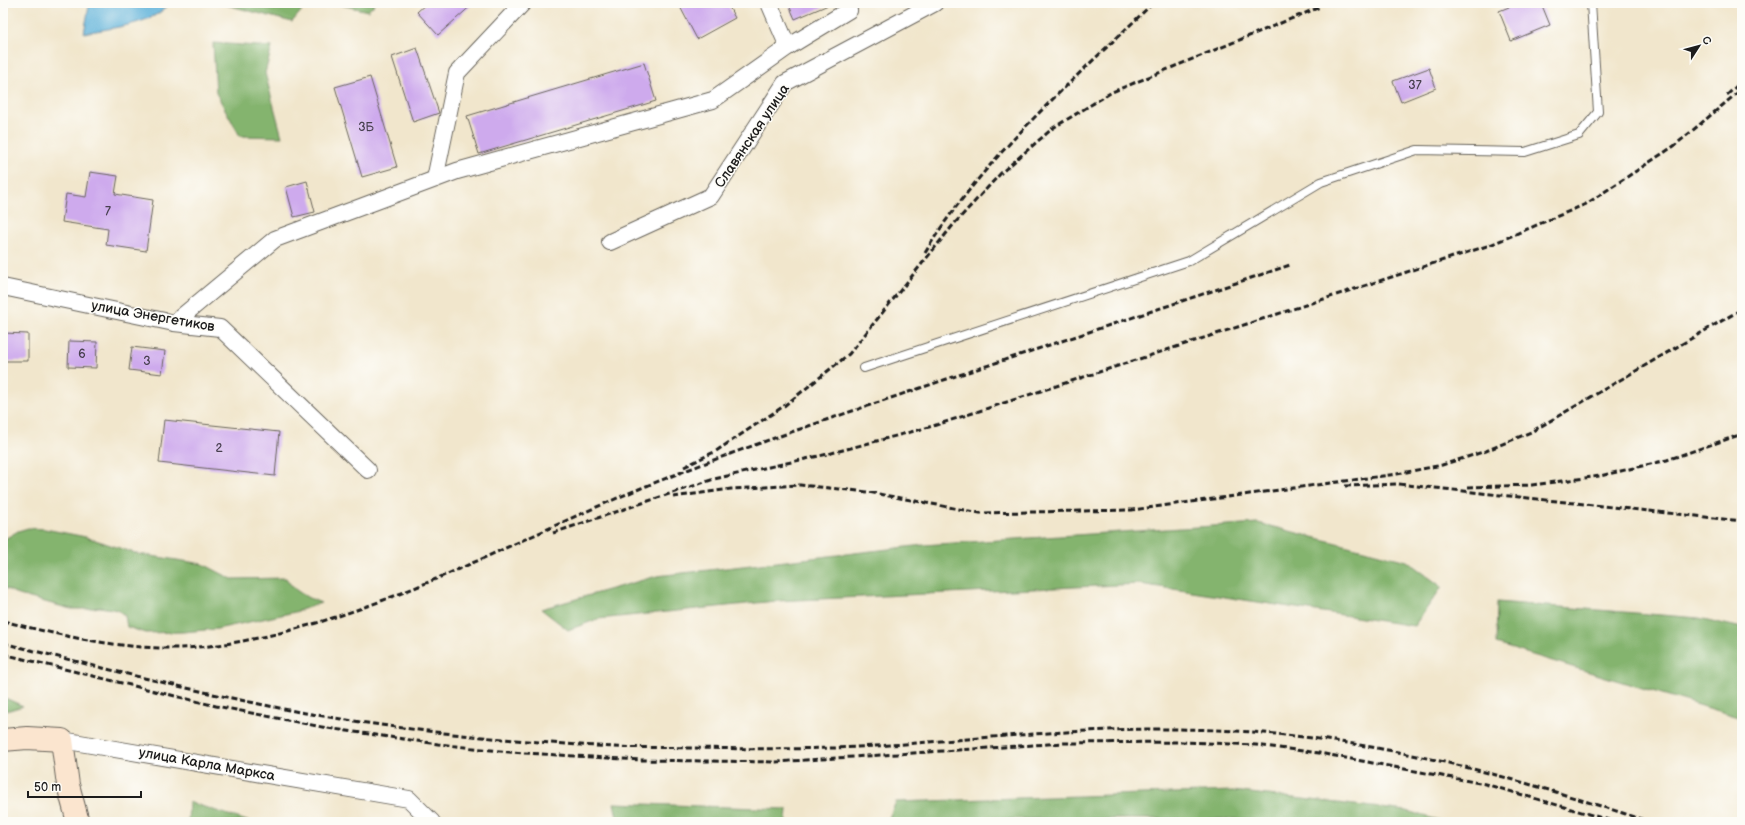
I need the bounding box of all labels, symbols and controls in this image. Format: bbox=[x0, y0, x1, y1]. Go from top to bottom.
north arrow bbox=[1679, 26, 1719, 66]
text: С bbox=[1699, 33, 1714, 48]
house number: 37 bbox=[1408, 78, 1422, 93]
street label: Славянская улица bbox=[711, 80, 793, 191]
house number: 3Б bbox=[358, 120, 375, 135]
house number: 7 bbox=[105, 204, 111, 219]
street label: улица Энергетиков bbox=[90, 297, 217, 335]
house number: 6 bbox=[78, 347, 86, 362]
house number: 3 bbox=[143, 354, 151, 369]
house number: 2 bbox=[215, 441, 223, 456]
street label: улица Карла Маркса bbox=[138, 744, 277, 784]
scale bar bbox=[28, 773, 141, 799]
text: 50 m bbox=[34, 780, 61, 795]

